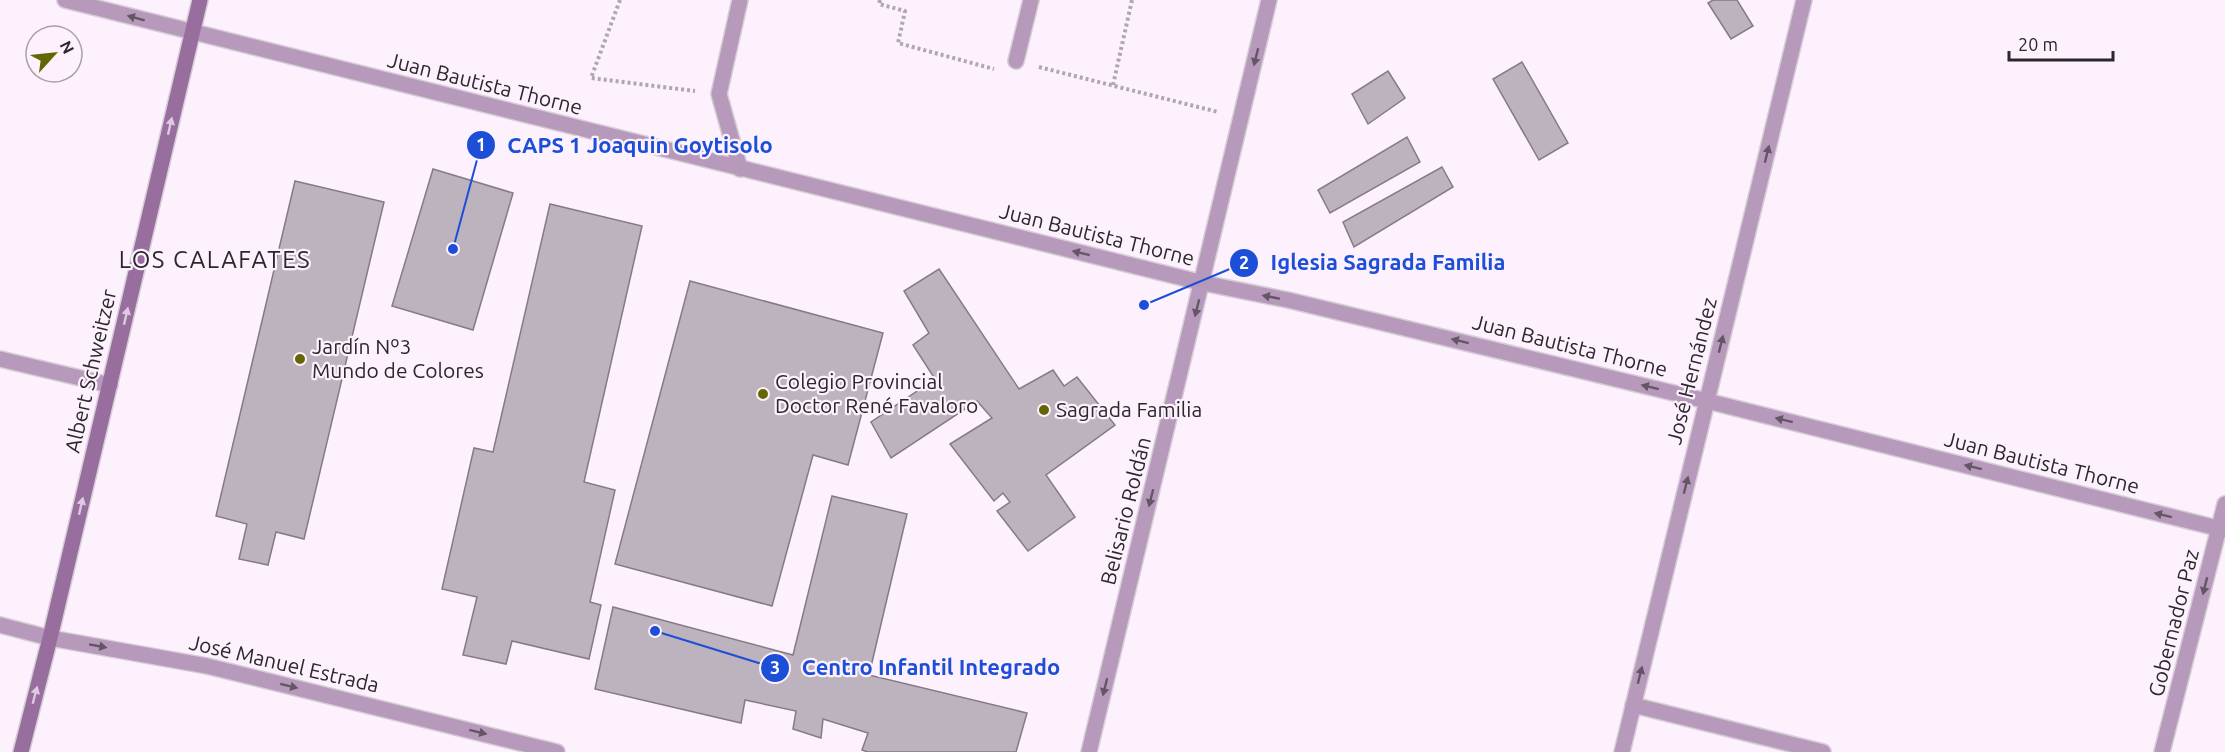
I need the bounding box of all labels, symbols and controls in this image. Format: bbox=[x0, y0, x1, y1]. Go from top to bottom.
one-way arrow bbox=[127, 13, 145, 23]
north arrow bbox=[24, 24, 84, 84]
scale bar bbox=[2009, 24, 2112, 62]
text: 20 m bbox=[2018, 34, 2058, 54]
text: N bbox=[57, 38, 78, 57]
street label: Juan Bautista Thorne bbox=[385, 47, 585, 119]
one-way arrow bbox=[1250, 48, 1260, 66]
one-way arrow bbox=[166, 117, 176, 135]
callout: CAPS 1 Joaquin Goytisolo bbox=[466, 125, 785, 165]
text: CAPS 1 Joaquin Goytisolo bbox=[507, 132, 773, 157]
text: 1 bbox=[476, 134, 486, 154]
one-way arrow bbox=[1762, 145, 1772, 163]
street label: Juan Bautista Thorne bbox=[997, 198, 1197, 270]
callout: Iglesia Sagrada Familia bbox=[1229, 243, 1518, 283]
district label: LOS CALAFATES bbox=[119, 246, 311, 273]
one-way arrow bbox=[1071, 247, 1090, 257]
text: Iglesia Sagrada Familia bbox=[1271, 249, 1505, 274]
text: 2 bbox=[1239, 252, 1249, 272]
street label: Albert Schweitzer bbox=[60, 287, 121, 455]
one-way arrow bbox=[1261, 291, 1280, 301]
street label: José Hernández bbox=[1661, 295, 1721, 447]
one-way arrow bbox=[1191, 299, 1201, 317]
one-way arrow bbox=[121, 307, 131, 325]
street label: Juan Bautista Thorne bbox=[1470, 309, 1670, 381]
place label: Jardín Nº3 Mundo de Colores bbox=[312, 334, 484, 382]
one-way arrow bbox=[1716, 335, 1726, 353]
one-way arrow bbox=[1451, 336, 1470, 346]
marker: Jardín Nº3 Mundo de Colores bbox=[293, 352, 307, 366]
place label: Colegio Provincial Doctor René Favaloro bbox=[775, 369, 978, 417]
one-way arrow bbox=[1641, 381, 1659, 391]
marker: Colegio Provincial Doctor René Favaloro bbox=[756, 387, 770, 401]
place label: Sagrada Familia bbox=[1056, 397, 1202, 421]
marker: Sagrada Familia bbox=[1037, 403, 1051, 417]
one-way arrow bbox=[1775, 415, 1793, 424]
street label: Juan Bautista Thorne bbox=[1942, 426, 2142, 498]
street label: Belisario Roldán bbox=[1095, 434, 1155, 587]
one-way arrow bbox=[1964, 462, 1983, 472]
one-way arrow bbox=[1682, 476, 1692, 494]
one-way arrow bbox=[1145, 488, 1155, 507]
one-way arrow bbox=[77, 497, 87, 515]
one-way arrow bbox=[2153, 509, 2172, 519]
street label: Gobernador Paz bbox=[2143, 547, 2203, 699]
one-way arrow bbox=[2199, 577, 2209, 595]
street label: José Manuel Estrada bbox=[187, 630, 381, 697]
one-way arrow bbox=[89, 642, 108, 651]
callout: Centro Infantil Integrado bbox=[760, 648, 1073, 688]
text: Centro Infantil Integrado bbox=[802, 654, 1060, 679]
text: 3 bbox=[770, 657, 780, 677]
one-way arrow bbox=[1636, 666, 1646, 684]
one-way arrow bbox=[1100, 678, 1110, 696]
one-way arrow bbox=[280, 681, 298, 691]
one-way arrow bbox=[31, 686, 41, 705]
one-way arrow bbox=[469, 728, 488, 738]

